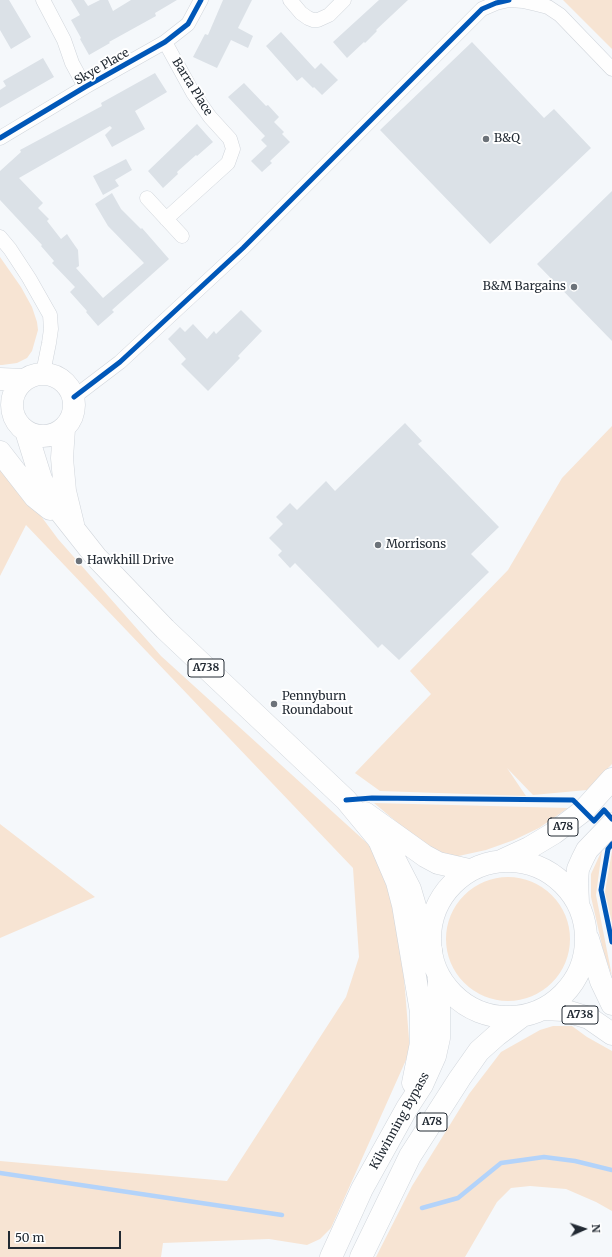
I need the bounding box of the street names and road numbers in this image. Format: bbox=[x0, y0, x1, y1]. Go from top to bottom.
street label: Skye Place bbox=[72, 46, 132, 88]
street label: Barra Place bbox=[169, 56, 215, 118]
road number: A738 bbox=[188, 659, 224, 677]
road number: A78 bbox=[548, 818, 578, 836]
road number: A738 bbox=[562, 1006, 598, 1024]
street label: Kilwinning Bypass bbox=[367, 1070, 433, 1172]
road number: A78 bbox=[417, 1113, 447, 1131]

